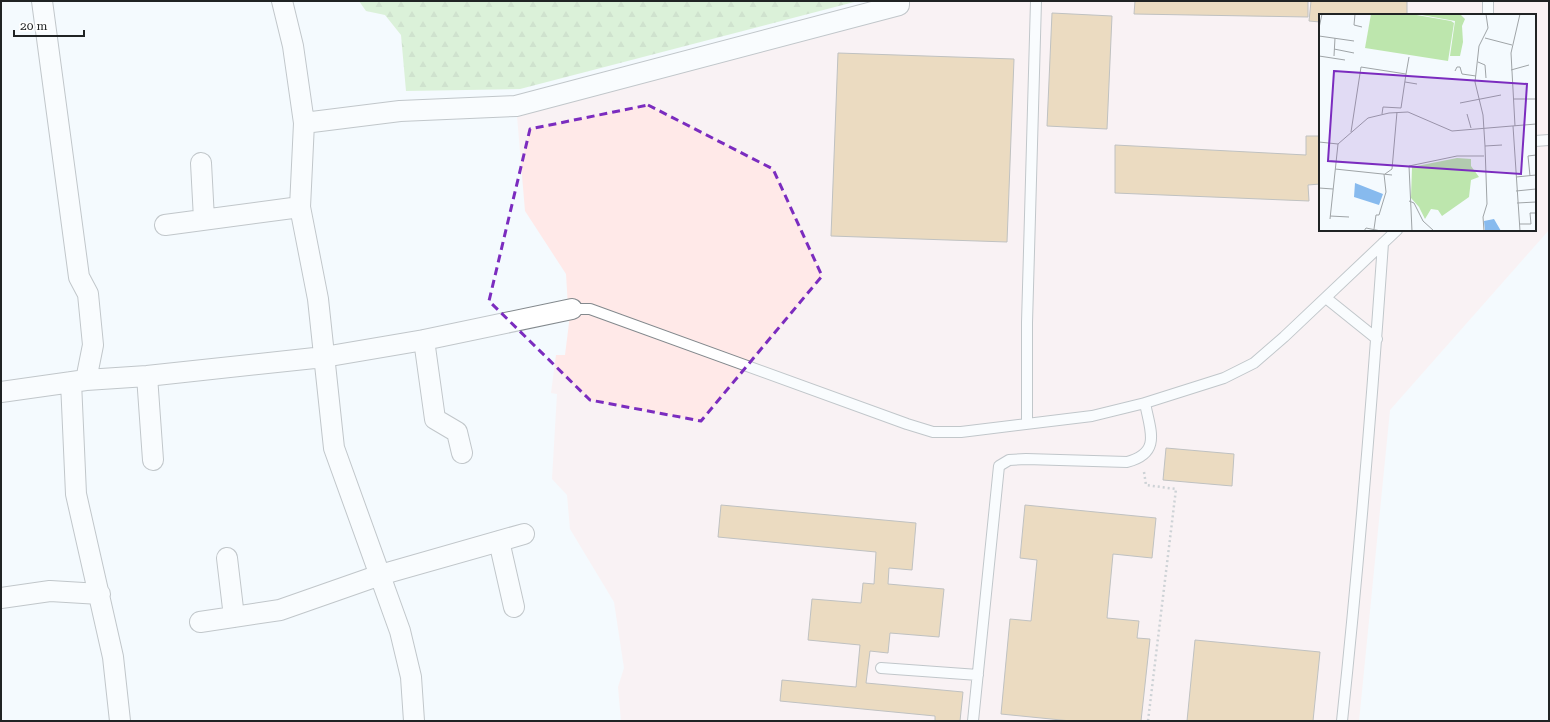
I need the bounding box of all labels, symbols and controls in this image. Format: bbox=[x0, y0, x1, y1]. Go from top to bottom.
scale bar bbox=[14, 12, 84, 38]
inset map bbox=[1319, 14, 1536, 231]
text: 20 m bbox=[20, 19, 47, 33]

